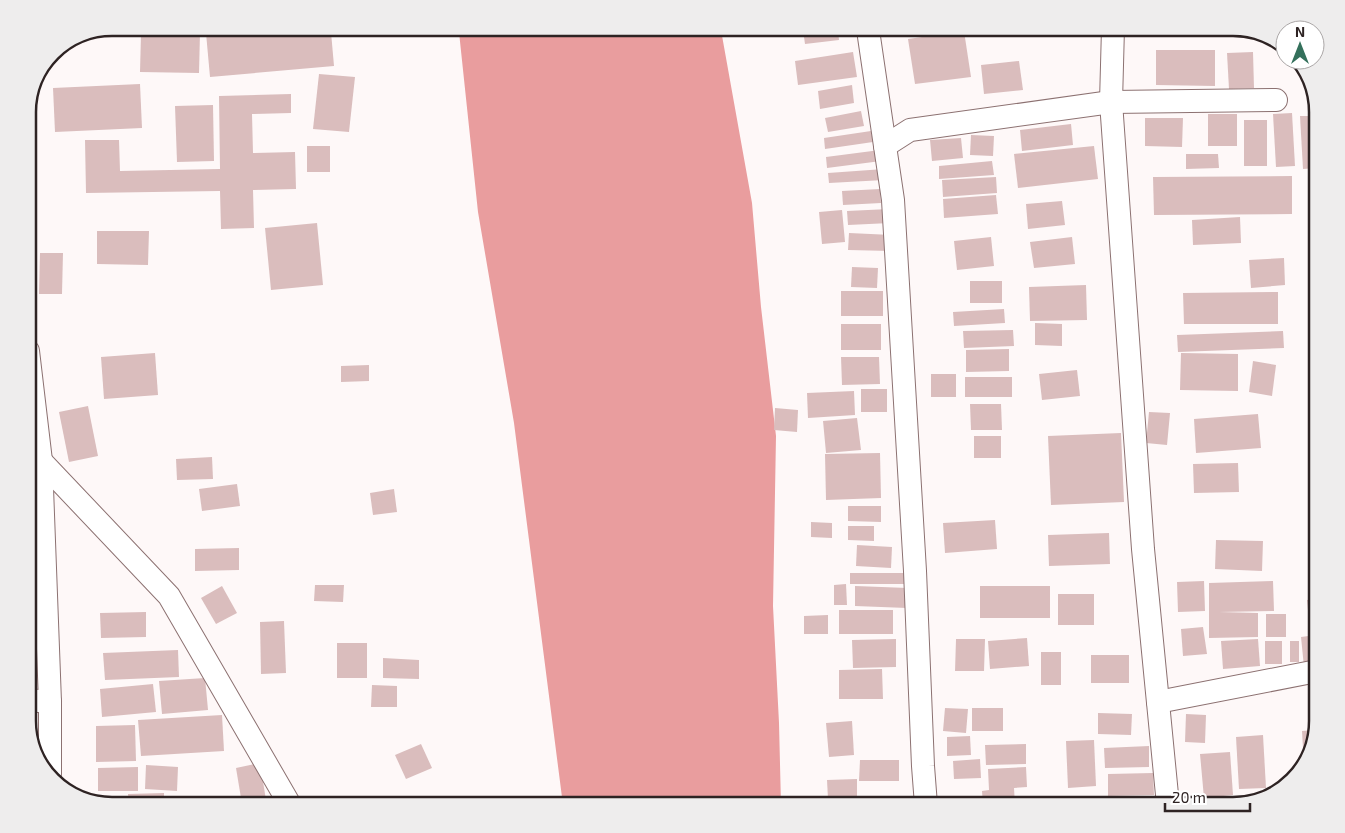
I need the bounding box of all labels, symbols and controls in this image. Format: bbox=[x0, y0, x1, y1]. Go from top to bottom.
north arrow bbox=[1275, 20, 1325, 70]
text: N bbox=[1295, 23, 1305, 40]
scale bar bbox=[1165, 780, 1250, 812]
text: 20 m bbox=[1172, 788, 1206, 806]

